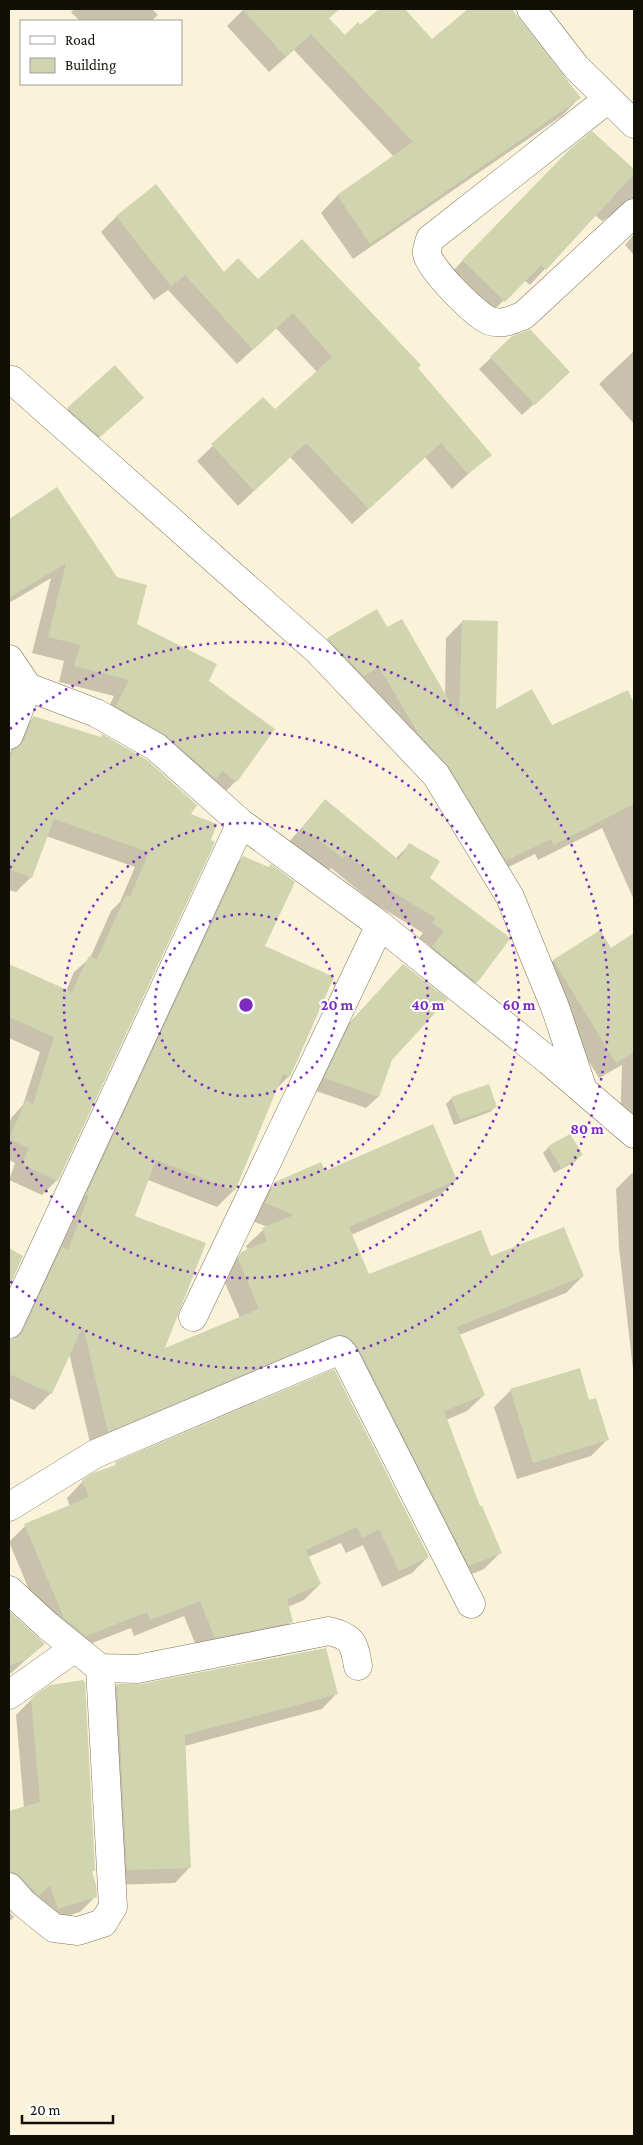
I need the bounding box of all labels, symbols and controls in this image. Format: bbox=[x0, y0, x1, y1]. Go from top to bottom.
legend bbox=[20, 20, 182, 85]
text: Road bbox=[65, 32, 96, 48]
text: Building bbox=[65, 57, 116, 74]
centre of rings bbox=[237, 996, 255, 1014]
text: 20 m bbox=[321, 997, 353, 1013]
text: 40 m bbox=[412, 997, 445, 1013]
text: 60 m bbox=[503, 997, 536, 1013]
text: 80 m bbox=[570, 1121, 604, 1137]
scale bar bbox=[22, 2092, 114, 2124]
text: 20 m bbox=[30, 2102, 61, 2118]

